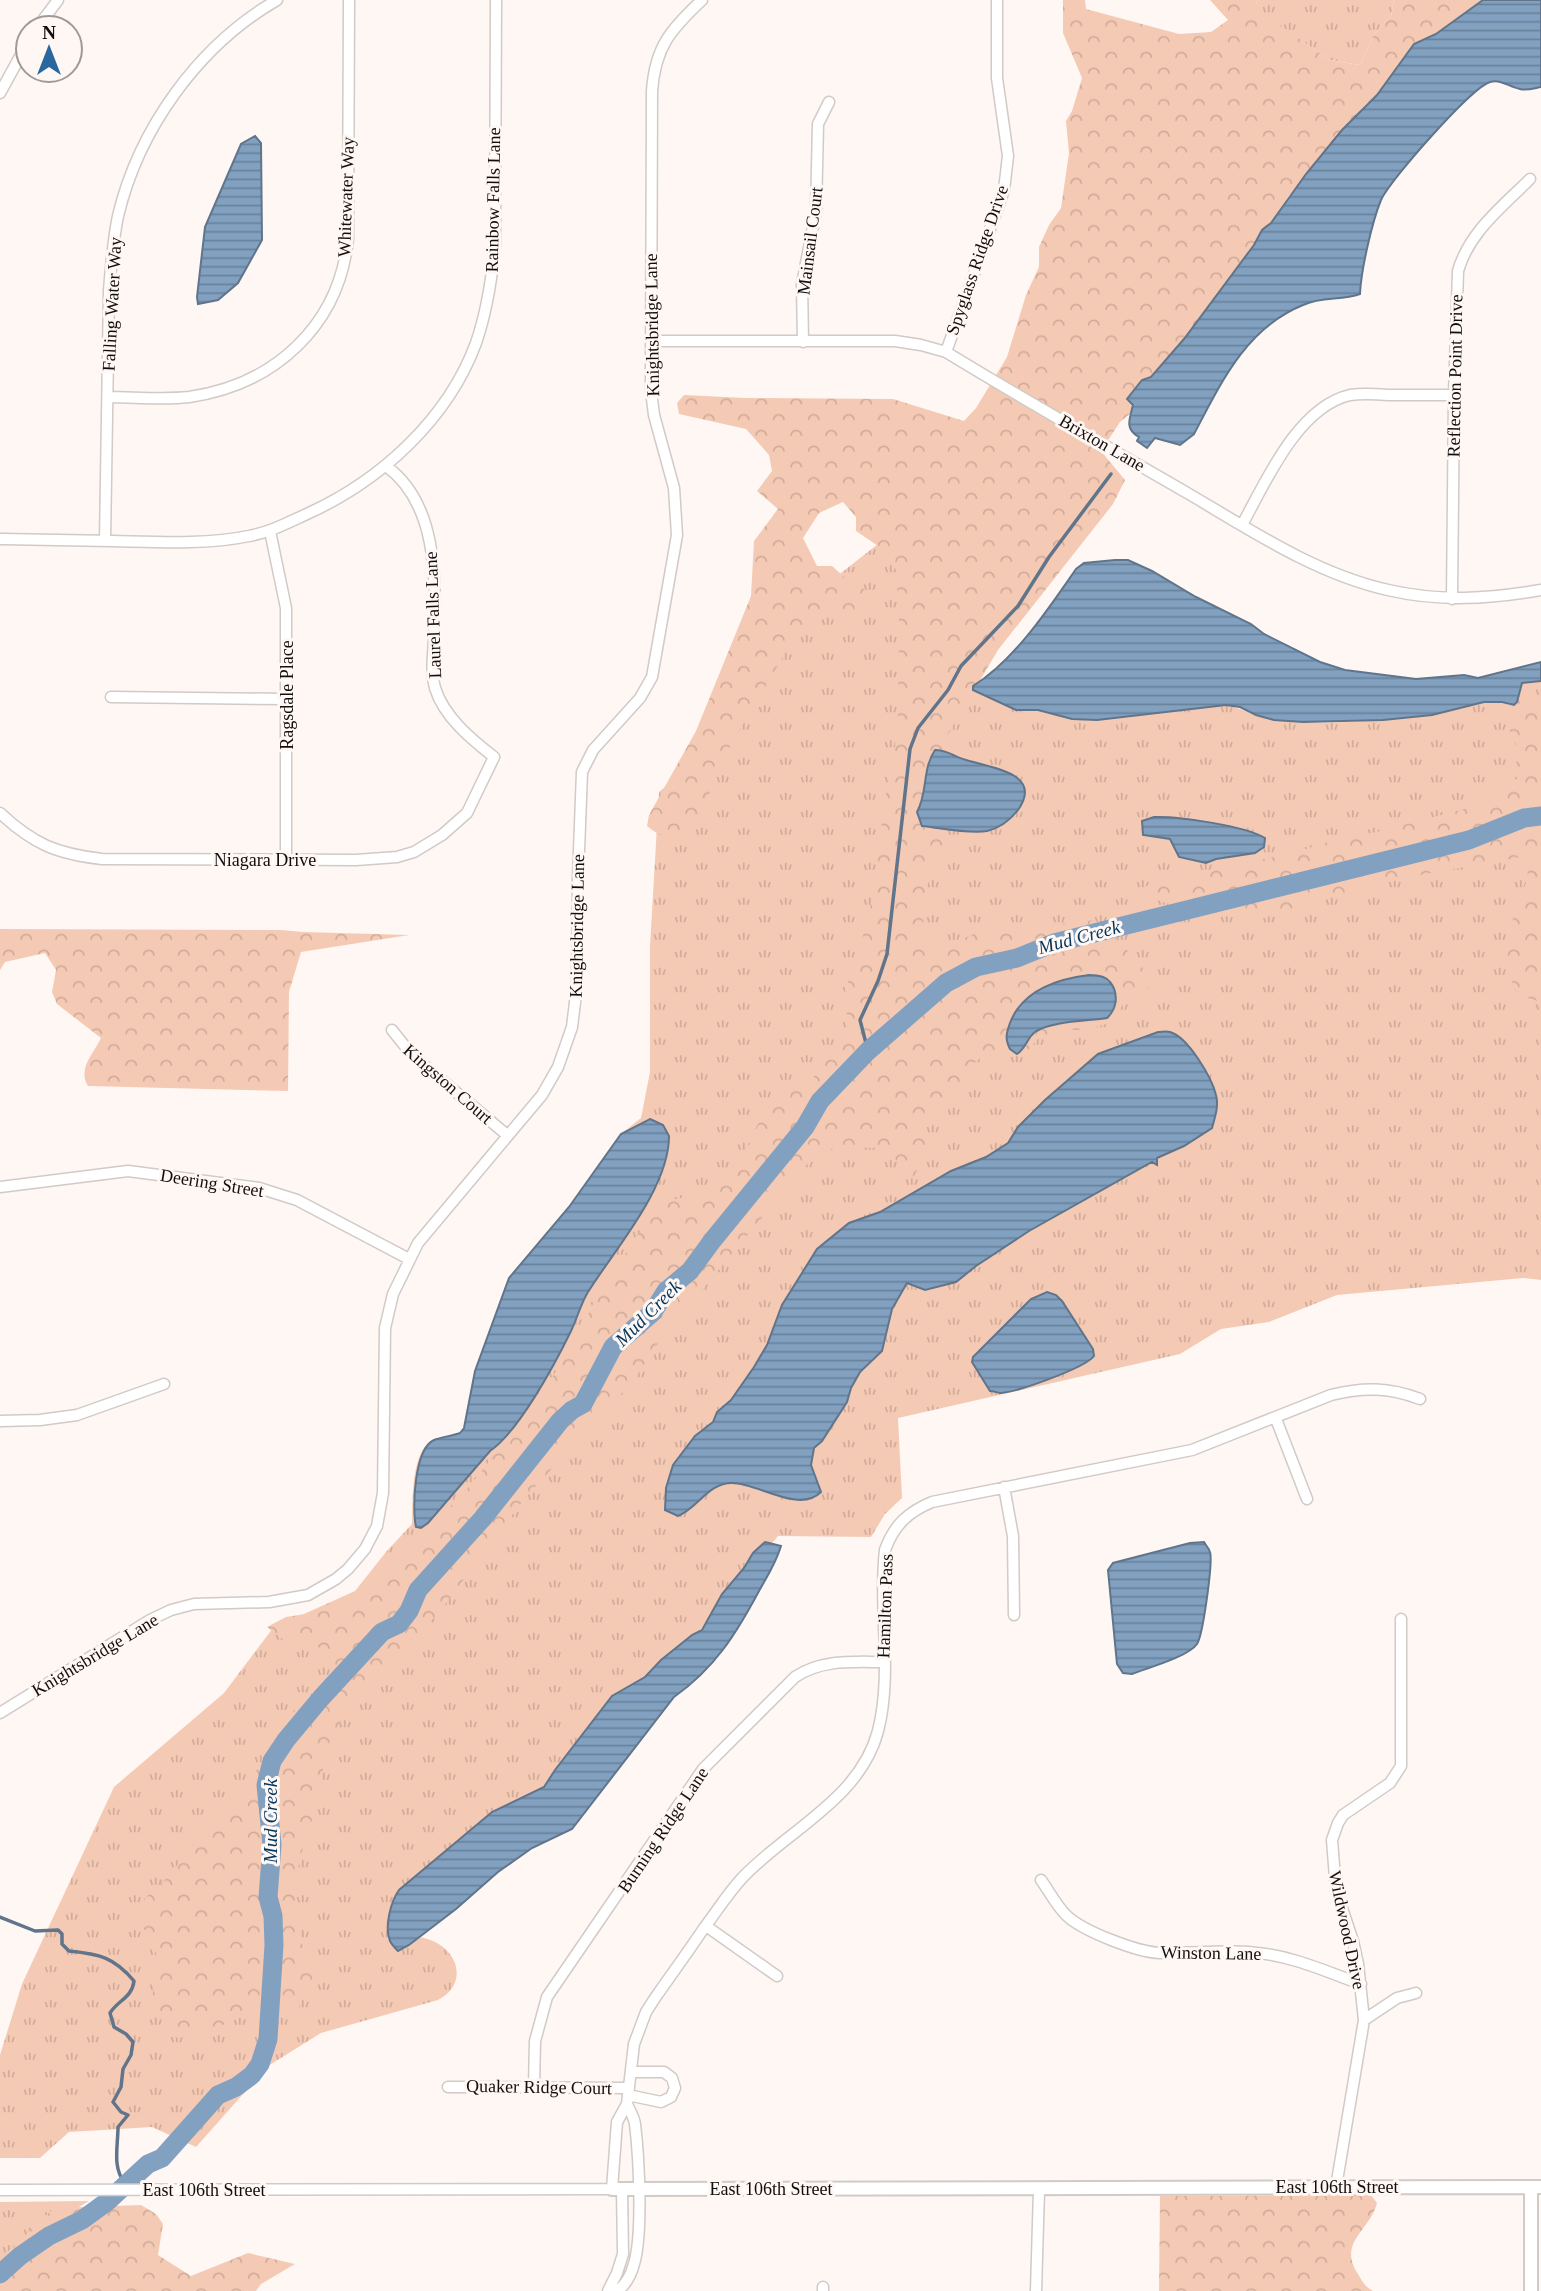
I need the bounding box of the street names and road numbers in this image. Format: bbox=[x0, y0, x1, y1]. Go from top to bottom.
street label: Rainbow Falls Lane bbox=[482, 127, 504, 273]
street label: Whitewater Way bbox=[334, 136, 358, 258]
street label: Spyglass Ridge Drive bbox=[942, 183, 1012, 337]
street label: Mainsail Court bbox=[793, 186, 827, 296]
street label: Falling Water Way bbox=[98, 236, 126, 372]
street label: Knightsbridge Lane bbox=[641, 253, 663, 397]
street label: Reflection Point Drive bbox=[1444, 294, 1466, 458]
street label: Brixton Lane bbox=[1056, 410, 1148, 476]
street label: Laurel Falls Lane bbox=[421, 551, 445, 679]
street label: Ragsdale Place bbox=[277, 640, 297, 750]
street label: Niagara Drive bbox=[214, 850, 316, 870]
street label: Knightsbridge Lane bbox=[566, 854, 588, 998]
street label: Kingston Court bbox=[399, 1040, 497, 1128]
street label: Deering Street bbox=[159, 1165, 265, 1201]
street label: Hamilton Pass bbox=[873, 1553, 897, 1659]
street label: Knightsbridge Lane bbox=[28, 1609, 162, 1701]
street label: Burning Ridge Lane bbox=[614, 1763, 712, 1897]
street label: Wildwood Drive bbox=[1325, 1869, 1369, 1991]
street label: Winston Lane bbox=[1160, 1942, 1262, 1964]
street label: Quaker Ridge Court bbox=[466, 2076, 612, 2098]
street label: East 106th Street bbox=[1276, 2177, 1398, 2197]
street label: East 106th Street bbox=[710, 2179, 832, 2199]
street label: East 106th Street bbox=[143, 2180, 265, 2200]

